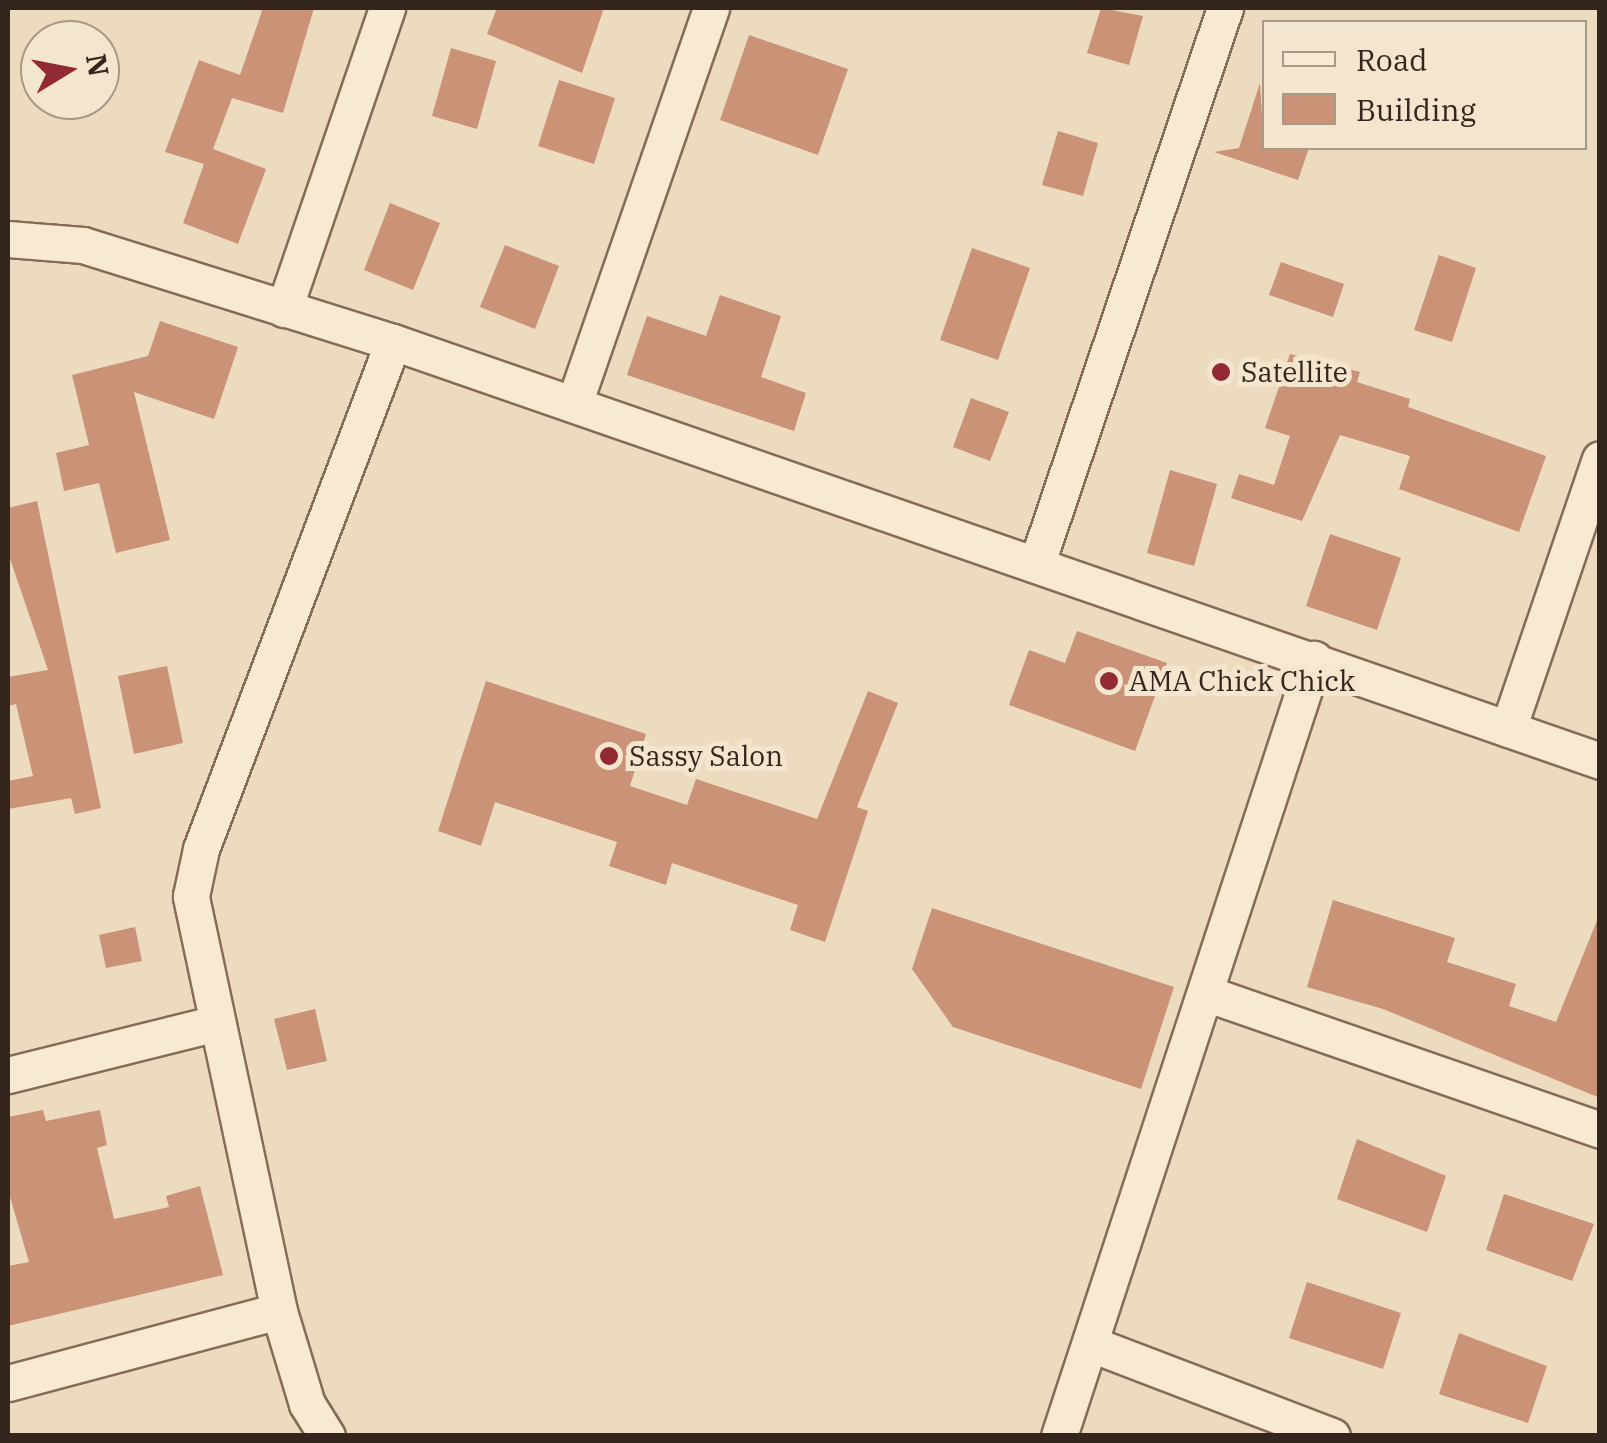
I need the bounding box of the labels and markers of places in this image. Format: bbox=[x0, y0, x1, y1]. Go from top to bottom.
place label: Satellite bbox=[1241, 355, 1348, 389]
marker: Satellite bbox=[1210, 361, 1232, 383]
place label: AMA Chick Chick bbox=[1129, 664, 1355, 698]
marker: AMA Chick Chick bbox=[1098, 670, 1120, 692]
place label: Sassy Salon bbox=[629, 739, 783, 773]
marker: Sassy Salon bbox=[598, 745, 620, 767]

